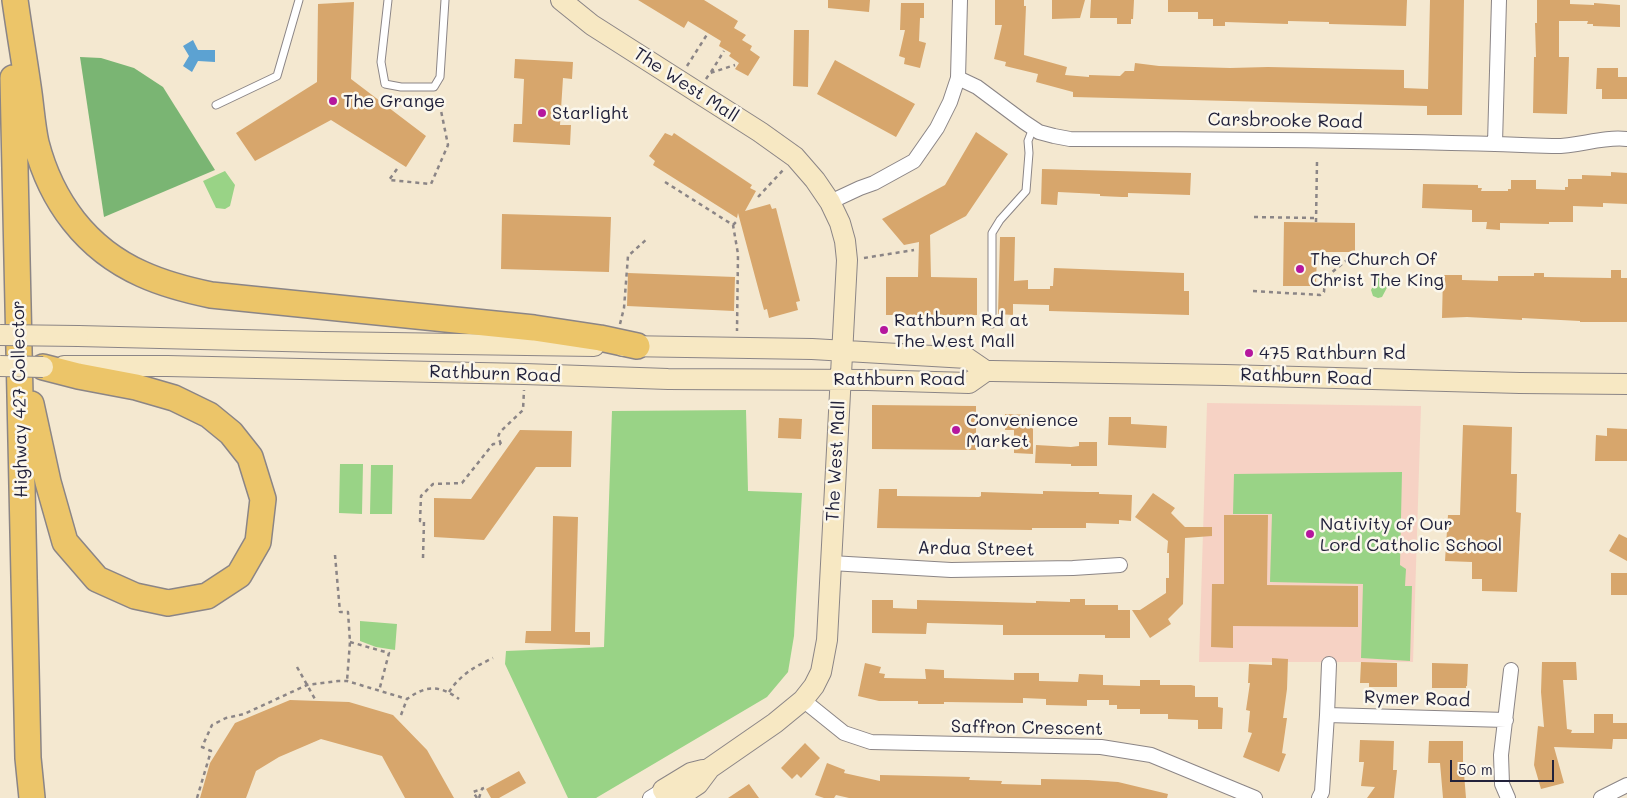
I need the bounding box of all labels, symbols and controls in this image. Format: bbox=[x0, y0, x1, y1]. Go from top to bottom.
street label: The West Mall bbox=[629, 43, 743, 127]
place label: The Grange bbox=[343, 90, 445, 112]
marker: The Grange bbox=[327, 95, 339, 107]
place label: Starlight bbox=[552, 102, 629, 124]
marker: Starlight bbox=[536, 107, 548, 119]
street label: Carsbrooke Road bbox=[1207, 109, 1363, 133]
place label: The Church Of Christ The King bbox=[1310, 248, 1444, 290]
marker: The Church Of Christ The King bbox=[1294, 263, 1306, 275]
street label: Highway 427 Collector bbox=[7, 300, 33, 498]
place label: Rathburn Rd at The West Mall bbox=[894, 309, 1029, 352]
marker: Rathburn Rd at The West Mall bbox=[878, 324, 890, 336]
place label: 475 Rathburn Rd bbox=[1259, 342, 1406, 364]
marker: 475 Rathburn Rd bbox=[1243, 347, 1255, 359]
street label: Rathburn Road bbox=[429, 361, 561, 387]
street label: Rathburn Road bbox=[1240, 364, 1372, 390]
street label: Rathburn Road bbox=[833, 368, 965, 390]
street label: The West Mall bbox=[822, 400, 850, 522]
place label: Convenience Market bbox=[966, 409, 1078, 452]
marker: Convenience Market bbox=[950, 424, 962, 436]
place label: Nativity of Our Lord Catholic School bbox=[1320, 513, 1502, 556]
marker: Nativity of Our Lord Catholic School bbox=[1304, 528, 1316, 540]
street label: Ardua Street bbox=[917, 537, 1035, 561]
street label: Rymer Road bbox=[1364, 686, 1470, 712]
street label: Saffron Crescent bbox=[951, 716, 1103, 740]
scale bar bbox=[1452, 750, 1556, 782]
text: 50 m bbox=[1458, 759, 1493, 779]

